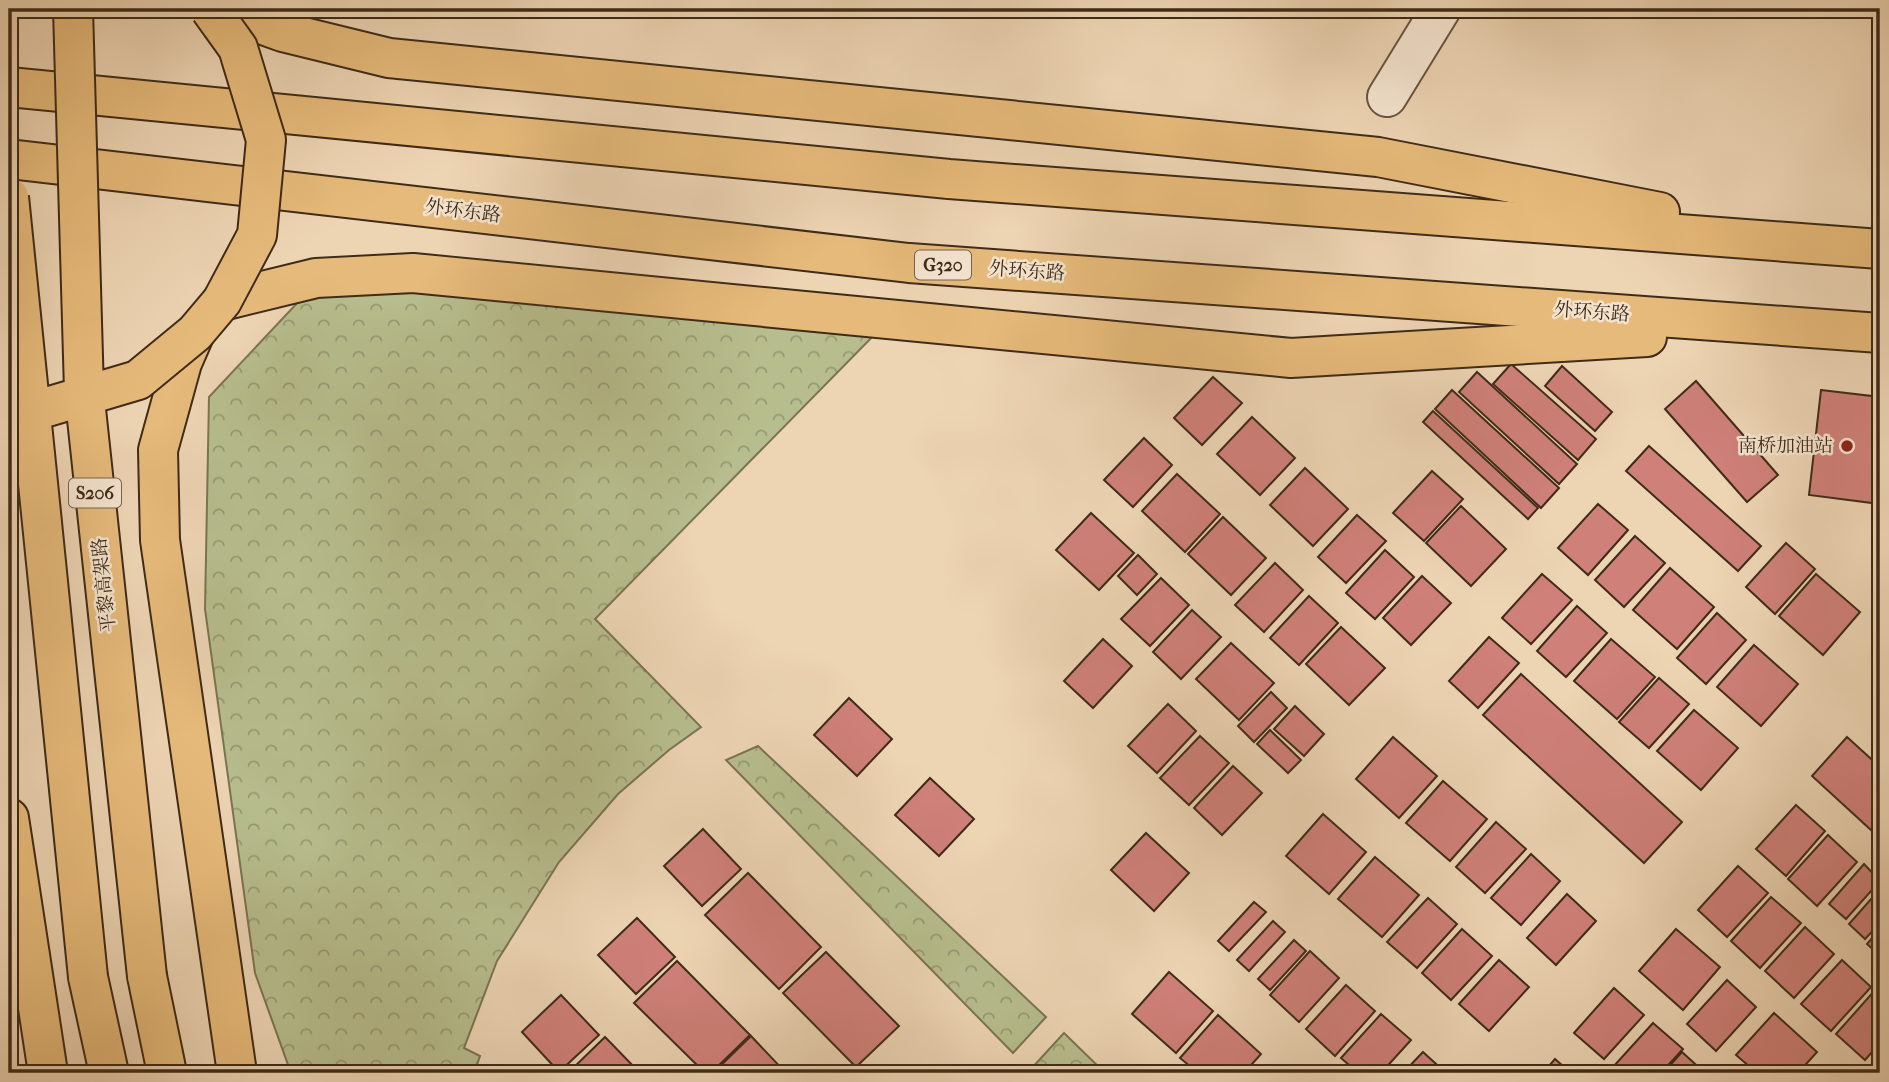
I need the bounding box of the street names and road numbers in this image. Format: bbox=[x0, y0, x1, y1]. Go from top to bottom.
street label: 外环东路 bbox=[424, 195, 502, 227]
road number: G320 bbox=[915, 250, 971, 279]
street label: 外环东路 bbox=[988, 257, 1066, 285]
street label: 外环东路 bbox=[1553, 298, 1631, 326]
road number: S206 bbox=[69, 478, 121, 508]
street label: 平黎高架路 bbox=[88, 537, 120, 633]

